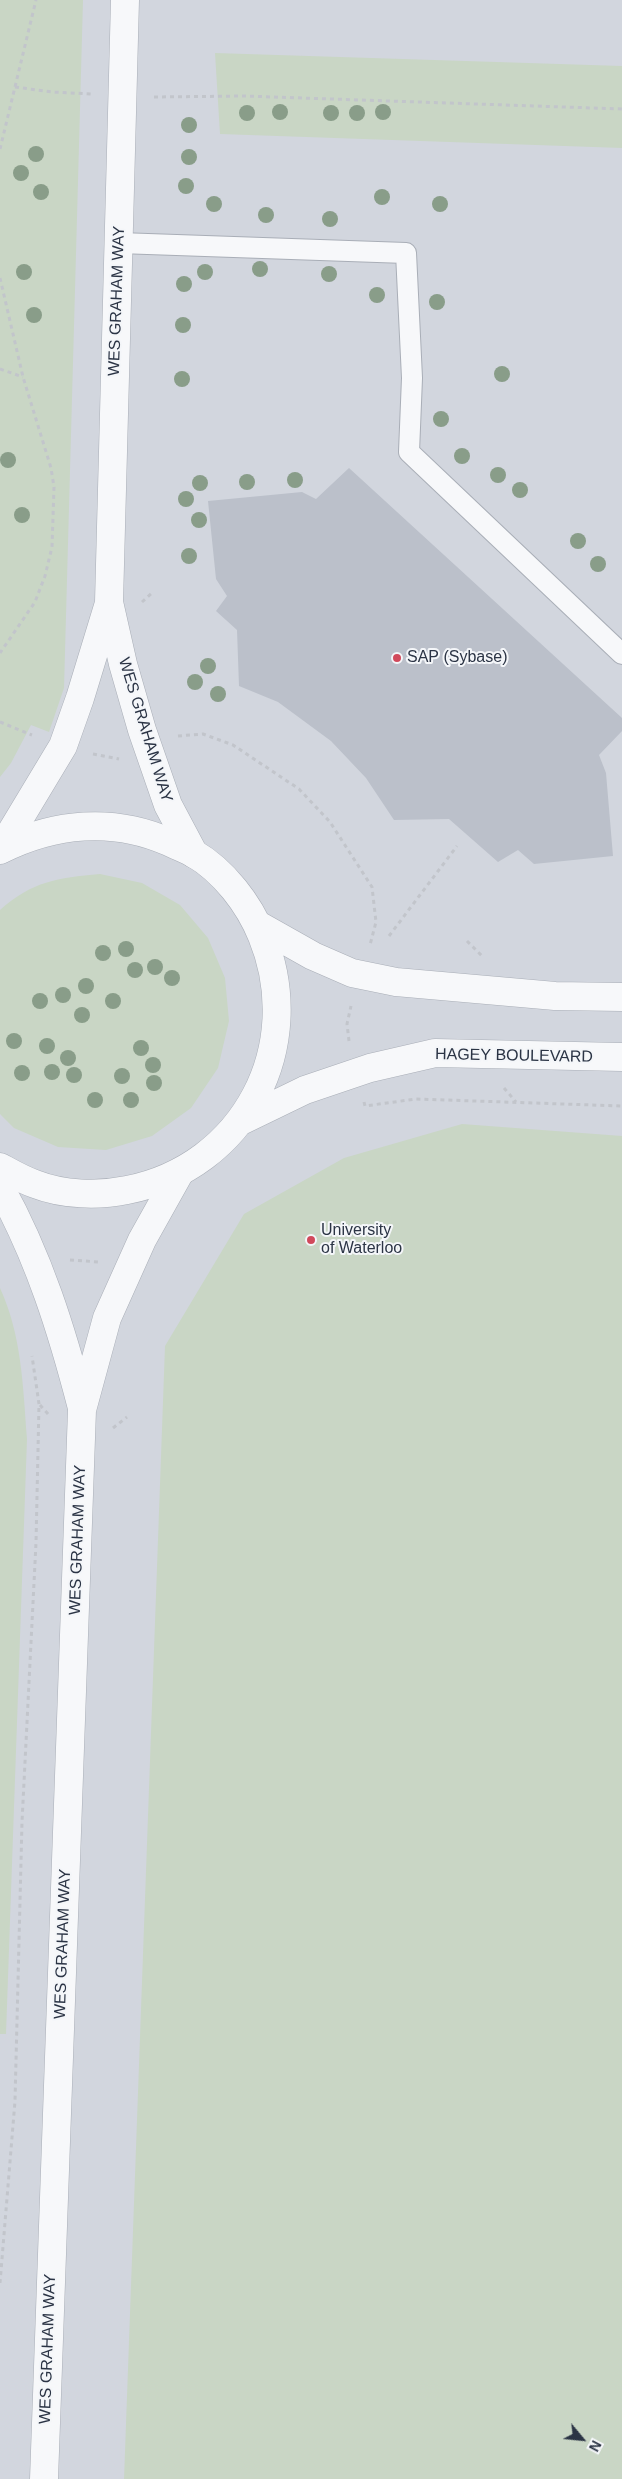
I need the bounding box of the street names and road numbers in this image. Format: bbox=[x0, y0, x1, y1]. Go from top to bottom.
street label: WES GRAHAM WAY bbox=[105, 226, 129, 376]
street label: WES GRAHAM WAY bbox=[114, 655, 176, 805]
street label: HAGEY BOULEVARD bbox=[435, 1045, 593, 1067]
street label: WES GRAHAM WAY bbox=[66, 1465, 90, 1615]
street label: WES GRAHAM WAY bbox=[51, 1869, 75, 2019]
street label: WES GRAHAM WAY bbox=[36, 2274, 60, 2424]

